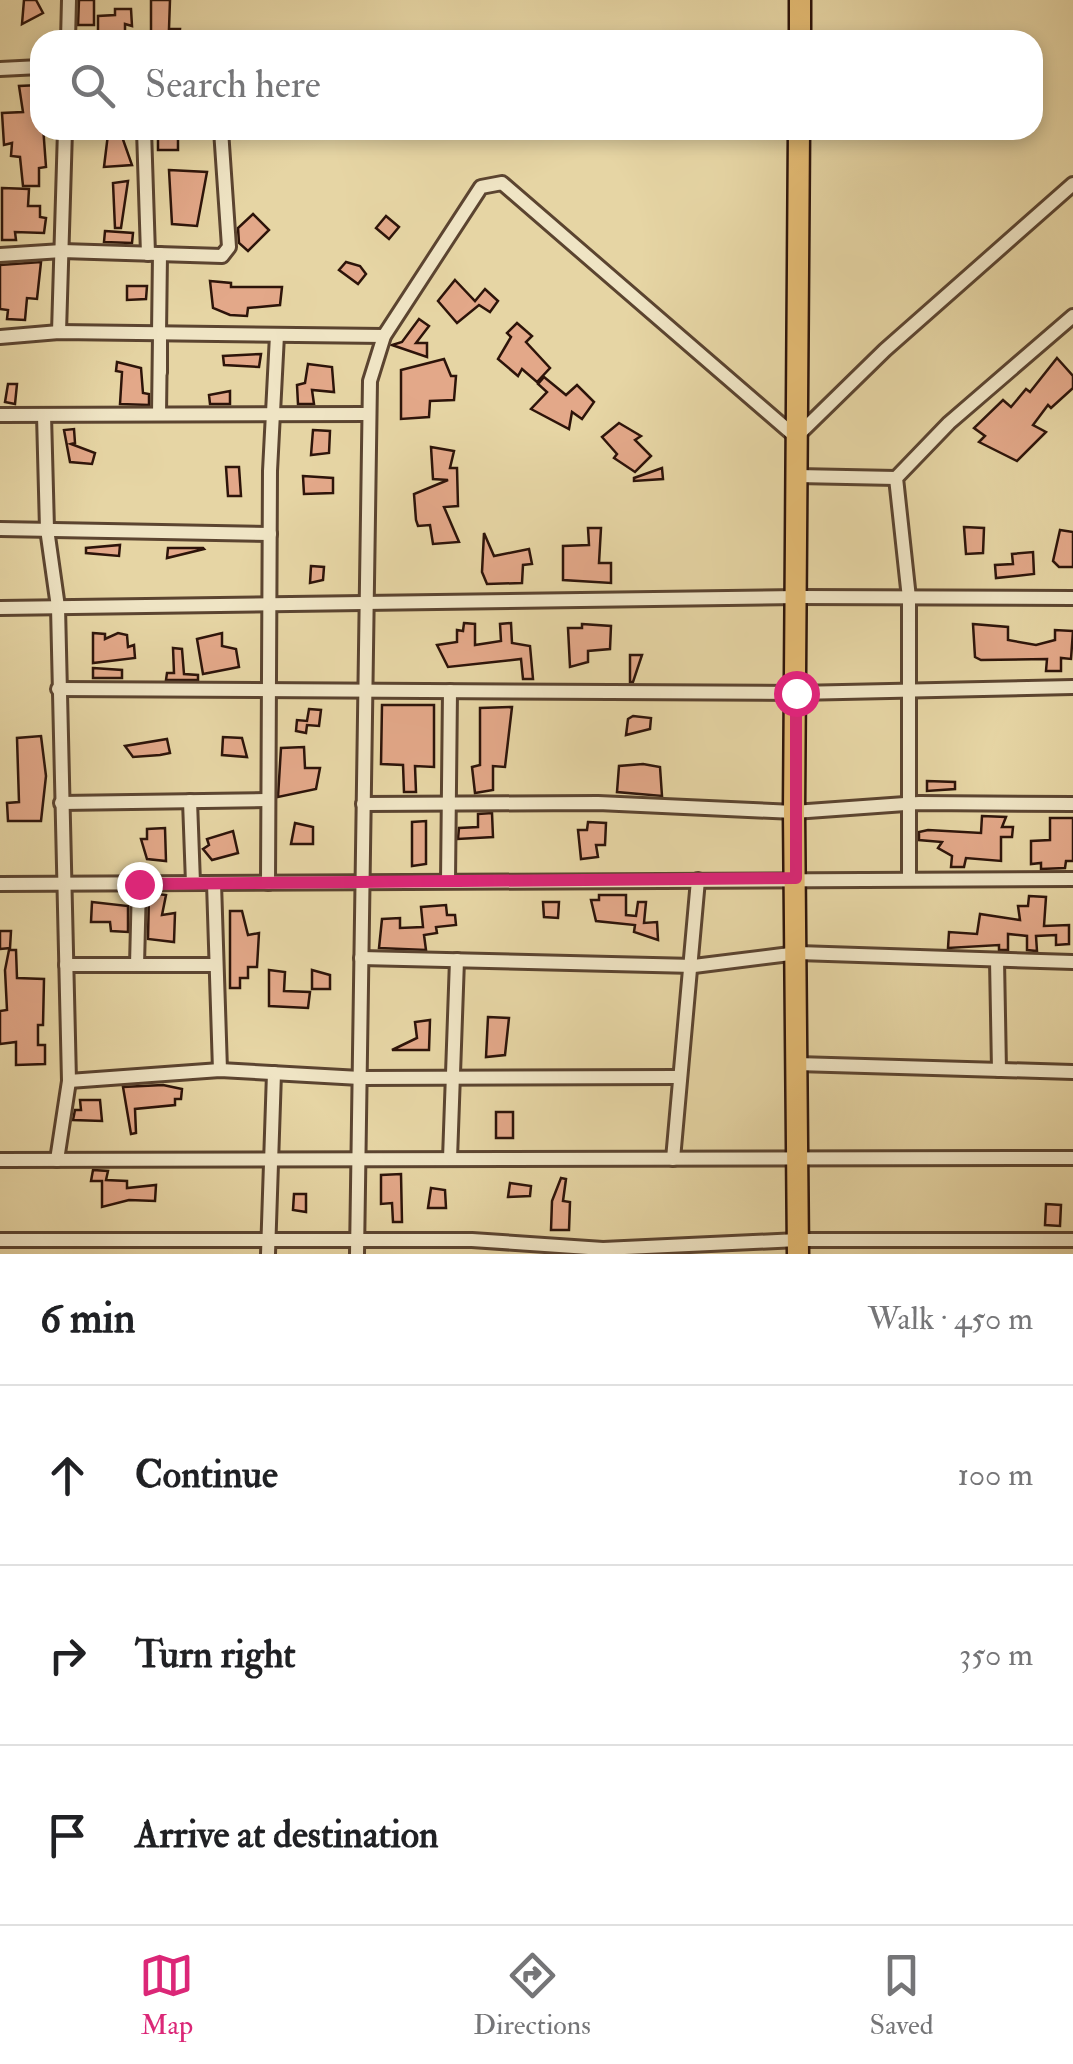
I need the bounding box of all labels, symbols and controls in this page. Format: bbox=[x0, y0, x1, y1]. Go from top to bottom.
search box bbox=[30, 30, 1043, 140]
icon: search bbox=[65, 58, 120, 113]
text: Search here bbox=[145, 61, 321, 109]
route start bbox=[774, 671, 820, 717]
route end bbox=[117, 862, 163, 908]
text: 6 min bbox=[40, 1293, 135, 1345]
text: Walk · 450 m bbox=[868, 1299, 1033, 1339]
icon: ahead bbox=[40, 1448, 95, 1503]
text: Continue bbox=[135, 1451, 278, 1499]
text: 100 m bbox=[957, 1455, 1033, 1495]
icon: right bbox=[40, 1628, 95, 1683]
text: Turn right bbox=[135, 1631, 296, 1679]
text: 350 m bbox=[959, 1635, 1033, 1675]
icon: arrive bbox=[40, 1808, 95, 1863]
text: Arrive at destination bbox=[135, 1811, 439, 1859]
tab: Map bbox=[139, 1948, 194, 2043]
tab: Directions bbox=[473, 1948, 591, 2043]
tab: Saved bbox=[870, 1948, 934, 2043]

